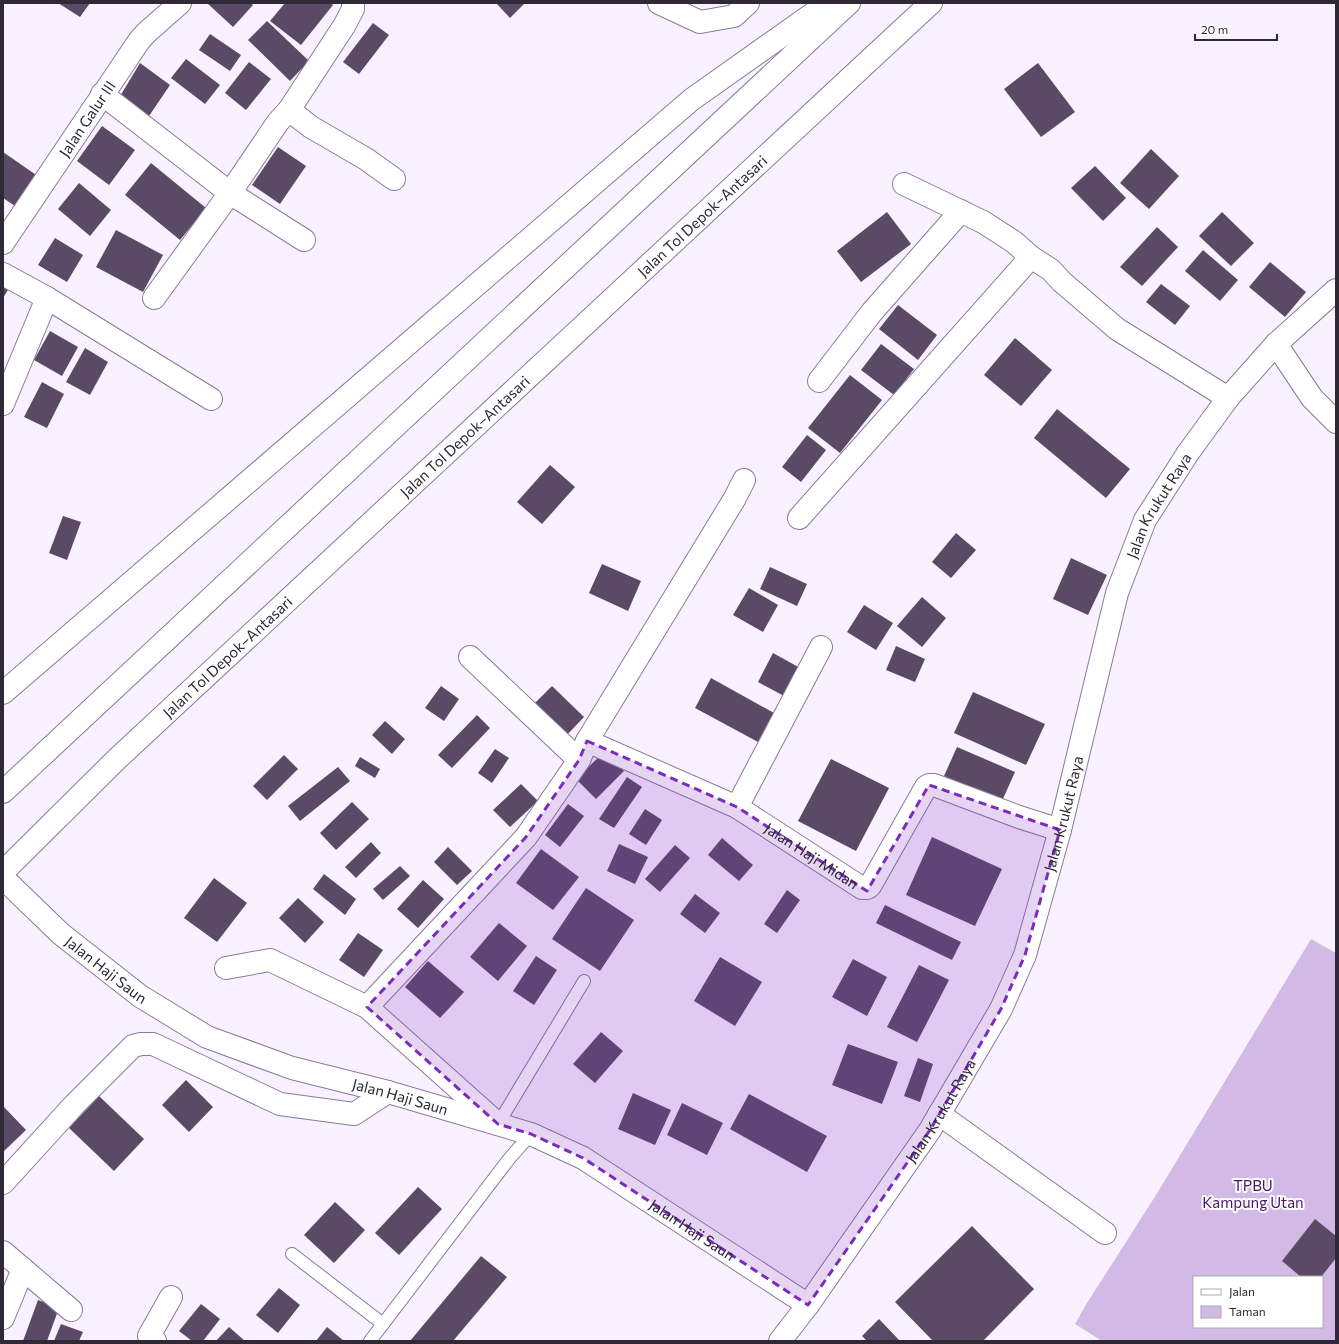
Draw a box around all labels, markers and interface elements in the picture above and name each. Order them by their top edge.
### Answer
scale bar [1195,16,1277,42]
text: 20 m [1201,22,1228,36]
street label: Jalan Galur III [55,77,119,160]
street label: Jalan Tol Depok–Antasari [634,151,771,280]
street label: Jalan Tol Depok–Antasari [396,372,533,501]
street label: Jalan Krukut Raya [1122,449,1195,561]
street label: Jalan Tol Depok–Antasari [159,592,296,721]
street label: Jalan Krukut Raya [1040,754,1087,873]
street label: Jalan Haji Midan [761,818,862,893]
street label: Jalan Haji Saun [62,932,150,1007]
street label: Jalan Krukut Raya [901,1055,979,1166]
street label: Jalan Haji Saun [351,1074,450,1118]
park label: TPBU Kampung Utan [1202,1176,1304,1211]
street label: Jalan Haji Saun [646,1195,739,1264]
legend [1193,1276,1323,1328]
text: Jalan [1229,1284,1255,1299]
text: Taman [1229,1304,1266,1318]

